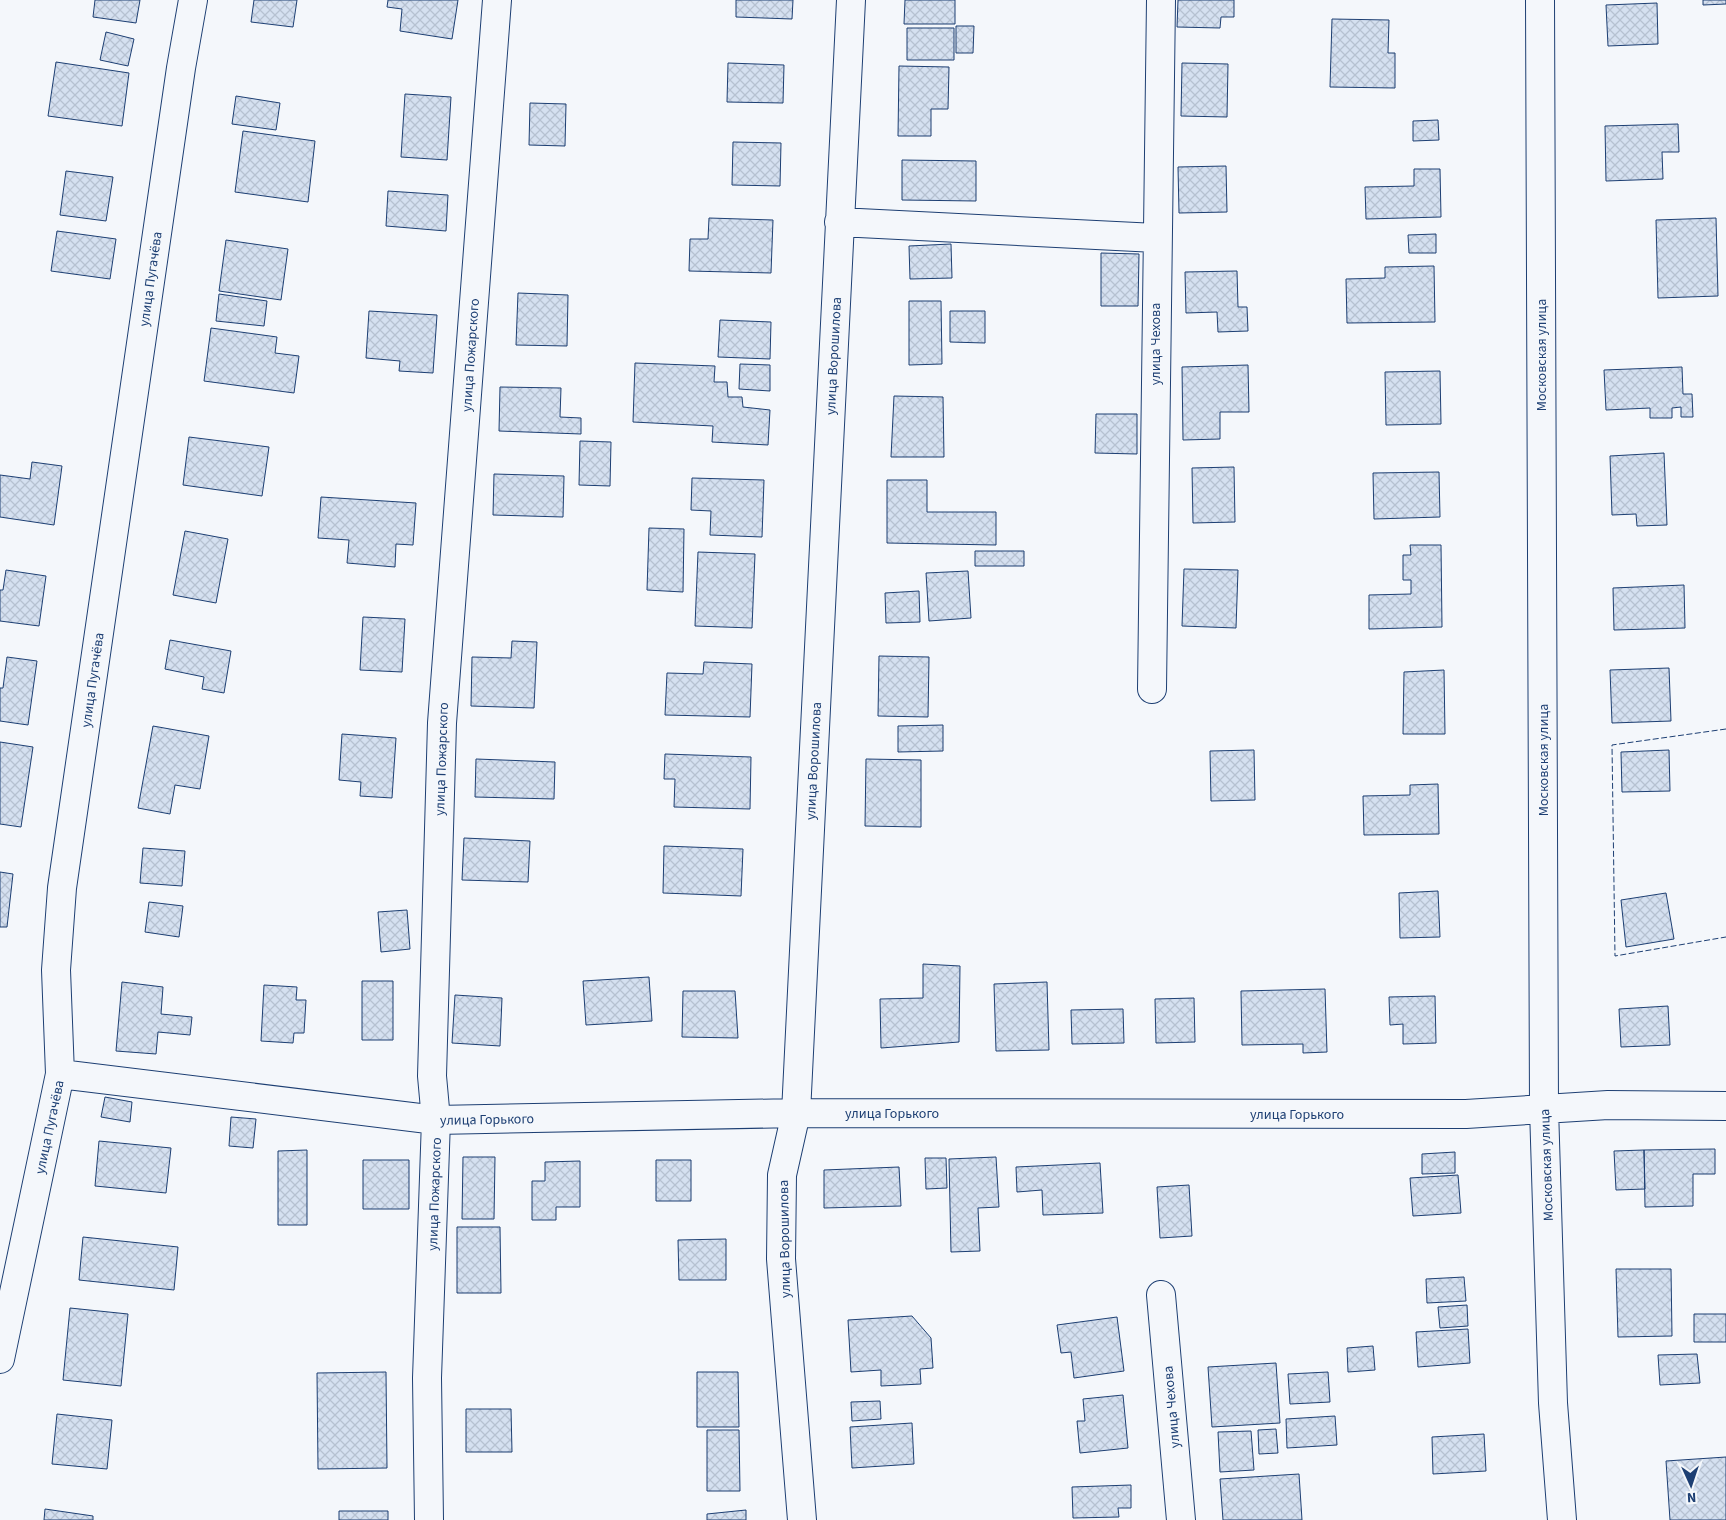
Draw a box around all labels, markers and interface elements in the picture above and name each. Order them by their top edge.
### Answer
street label: улица Пугачёва [134,230,168,328]
street label: улица Ворошилова [821,296,847,416]
street label: улица Пожарского [457,298,485,413]
street label: Московская улица [1532,299,1552,411]
street label: улица Чехова [1146,303,1166,385]
street label: улица Пугачёва [76,631,110,729]
street label: улица Ворошилова [801,701,827,821]
street label: улица Пожарского [430,702,454,816]
street label: Московская улица [1534,704,1554,816]
street label: улица Пугачёва [30,1078,70,1176]
street label: улица Горького [845,1104,939,1124]
street label: улица Горького [1250,1105,1344,1125]
street label: Московская улица [1535,1108,1559,1222]
street label: улица Горького [440,1109,534,1131]
street label: улица Пожарского [423,1137,447,1251]
street label: улица Ворошилова [774,1180,796,1298]
street label: улица Чехова [1158,1365,1186,1449]
north arrow [1666,1460,1716,1510]
text: N [1686,1487,1697,1507]

